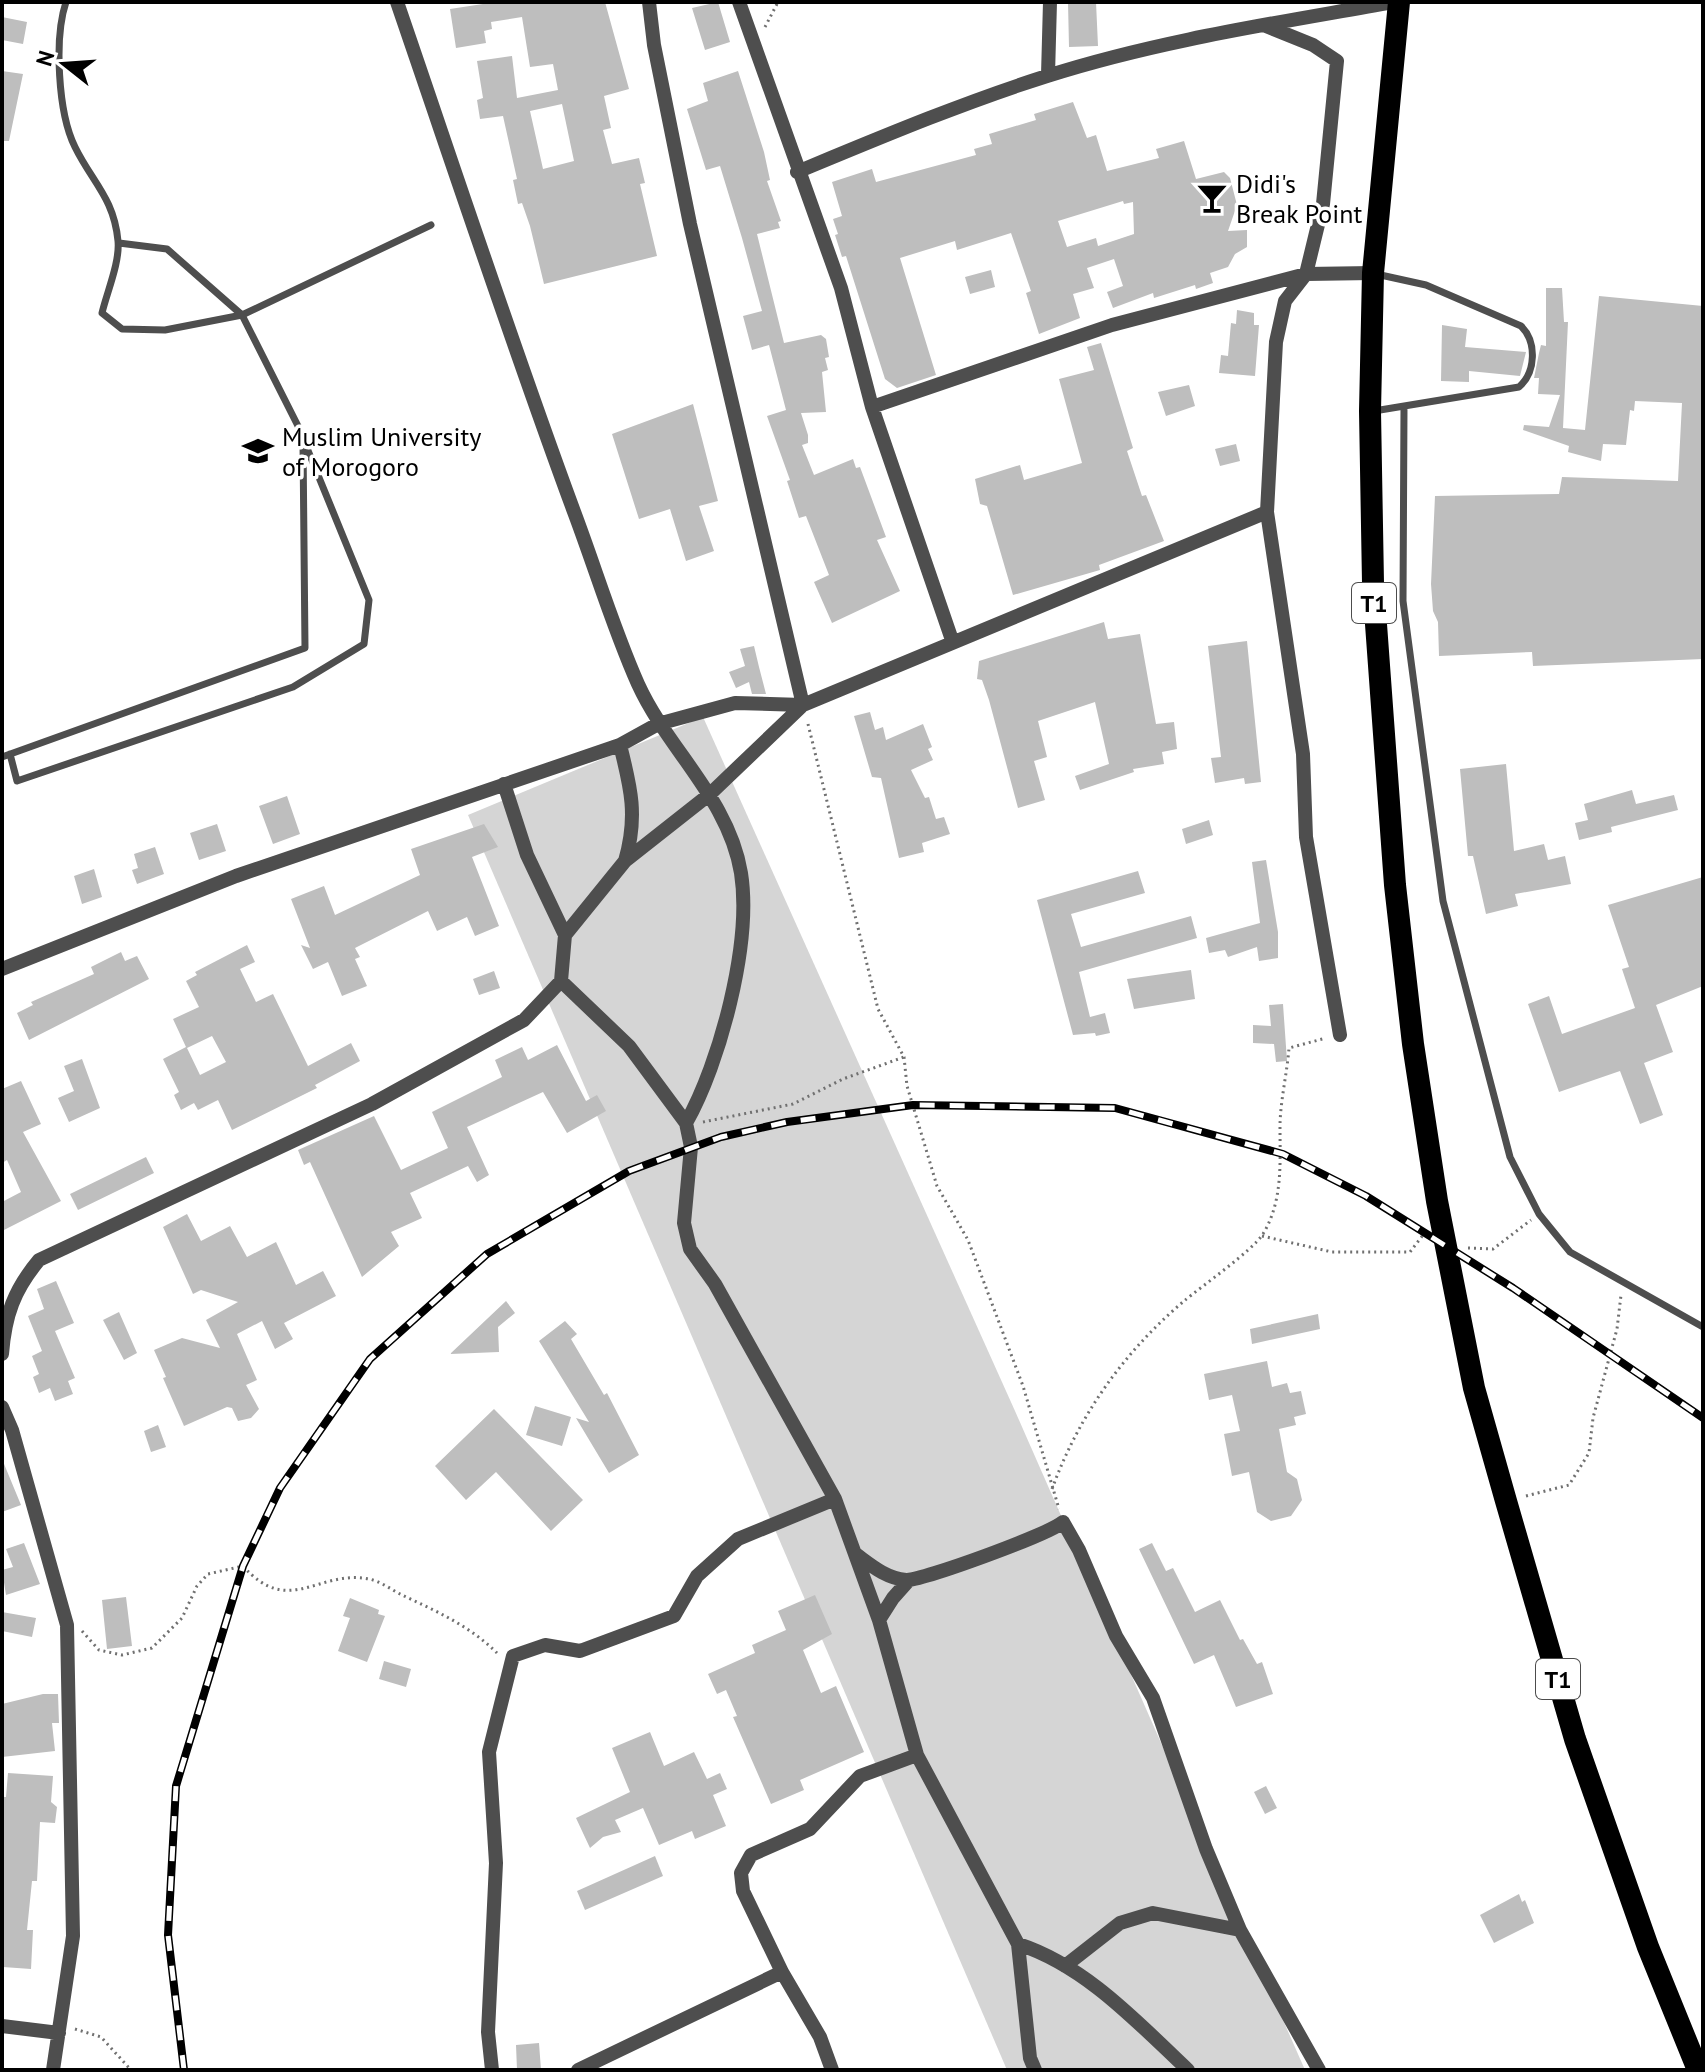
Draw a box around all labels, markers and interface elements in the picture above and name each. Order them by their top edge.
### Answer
north arrow [24,24,104,104]
text: N [29,47,60,69]
place label: Didi's Break Point [1236,167,1362,230]
bar icon: Didi's Break Point [1195,181,1229,215]
place label: Muslim University of Morogoro [282,420,481,483]
school or university icon: Muslim University of Morogoro [241,434,275,468]
road number: T1 [1352,583,1396,623]
road number: T1 [1536,1659,1580,1699]

